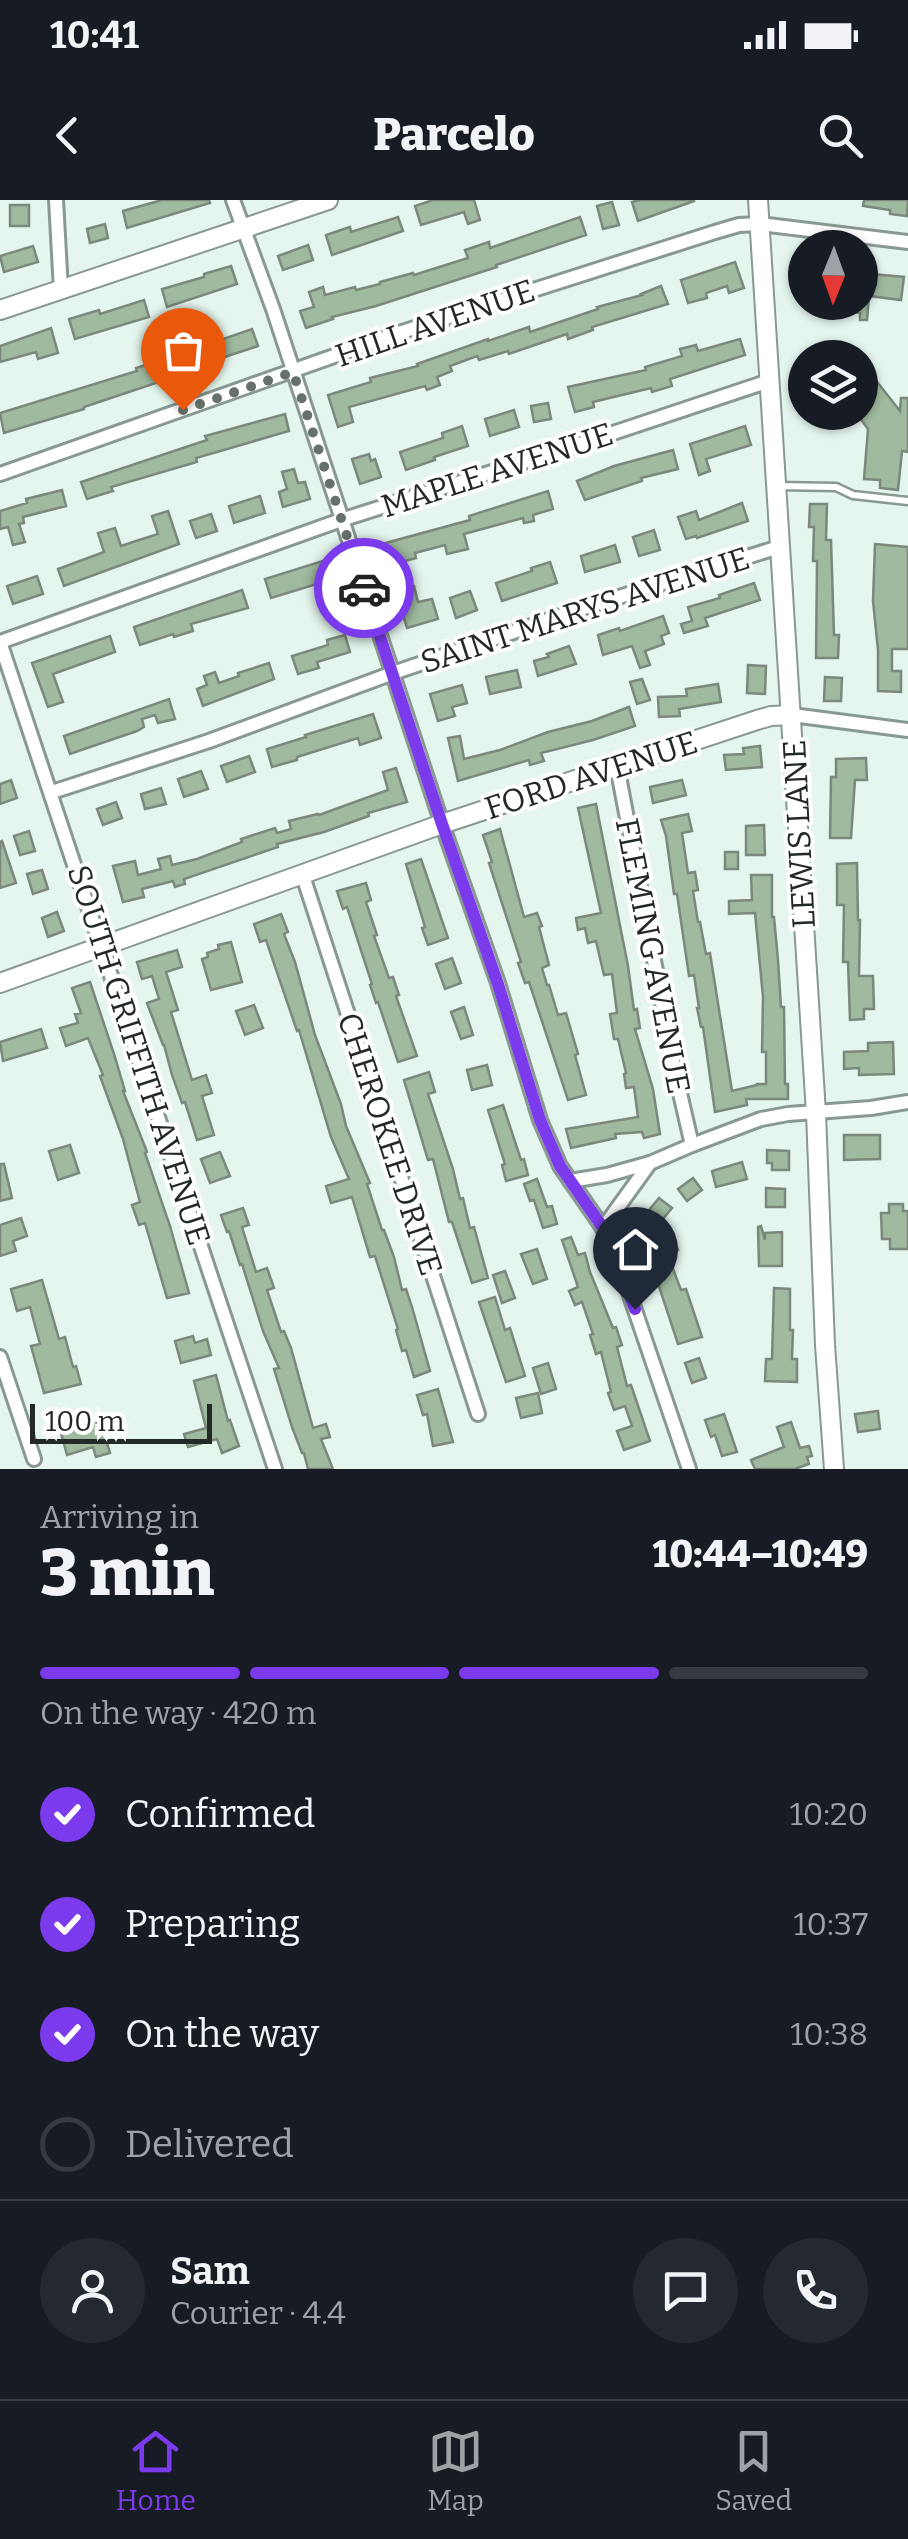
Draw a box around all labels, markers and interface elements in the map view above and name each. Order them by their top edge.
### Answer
text: 10:41 [50,12,139,58]
icon: back [40,108,95,163]
text: Parcelo [373,108,535,162]
icon: search [813,108,868,163]
north arrow [788,230,878,320]
map controls [788,230,878,430]
street label: HILL AVENUE [330,271,540,375]
pin [141,308,226,411]
icon: bag [156,323,211,378]
button: layers [788,340,878,430]
street label: MAPLE AVENUE [376,415,618,525]
courier [314,538,414,638]
street label: SAINT MARYS AVENUE [416,539,754,681]
icon: car [337,561,392,616]
street label: FORD AVENUE [480,723,702,827]
street label: LEWIS LANE [775,739,823,929]
street label: FLEMING AVENUE [608,815,698,1097]
street label: SOUTH GRIFFITH AVENUE [60,860,218,1250]
street label: CHEROKEE DRIVE [330,1008,450,1280]
pin [593,1207,678,1310]
icon: home [608,1222,663,1277]
scale bar [30,1399,212,1444]
text: 100 m [45,1405,125,1438]
text: Arriving in [40,1498,199,1536]
text: 10:44–10:49 [652,1531,868,1577]
text: 3 min [40,1534,214,1612]
text: On the way · 420 m [40,1694,317,1732]
icon: check [40,1787,95,1842]
text: Confirmed [125,1791,315,1837]
text: 10:20 [790,1795,868,1833]
icon: check [40,1897,95,1952]
text: Preparing [125,1901,300,1947]
text: 10:37 [793,1905,868,1943]
icon: check [40,2007,95,2062]
text: On the way [125,2011,319,2057]
text: 10:38 [790,2015,868,2053]
text: Delivered [125,2121,294,2167]
button: person [40,2238,145,2343]
button: chat [633,2238,738,2343]
button: phone [763,2238,868,2343]
text: Sam [170,2248,250,2294]
text: Courier · 4.4 [170,2294,346,2332]
tab: Home [116,2424,196,2517]
tab: Map [427,2424,484,2517]
tab: Saved [715,2424,792,2517]

